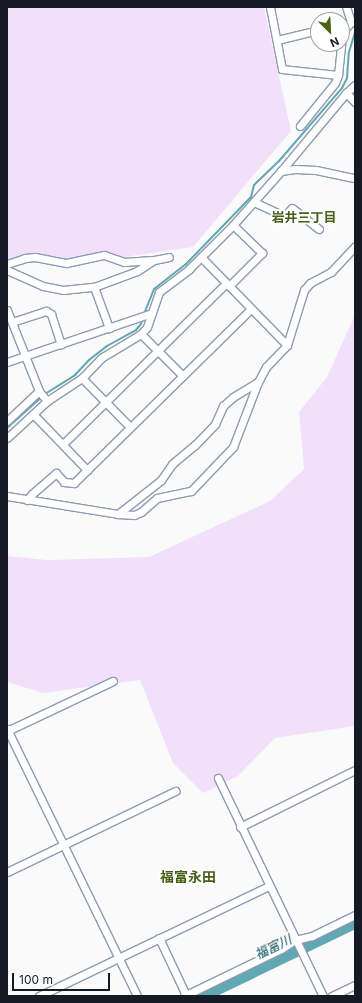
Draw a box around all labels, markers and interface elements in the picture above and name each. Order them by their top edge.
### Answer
north arrow [310,12,350,52]
text: N [328,34,341,50]
district label: 岩井三丁目 [272,209,336,225]
district label: 福富永田 [160,869,216,885]
water label: 福富川 [252,931,294,963]
scale bar [14,965,112,991]
text: 100 m [19,972,53,987]

